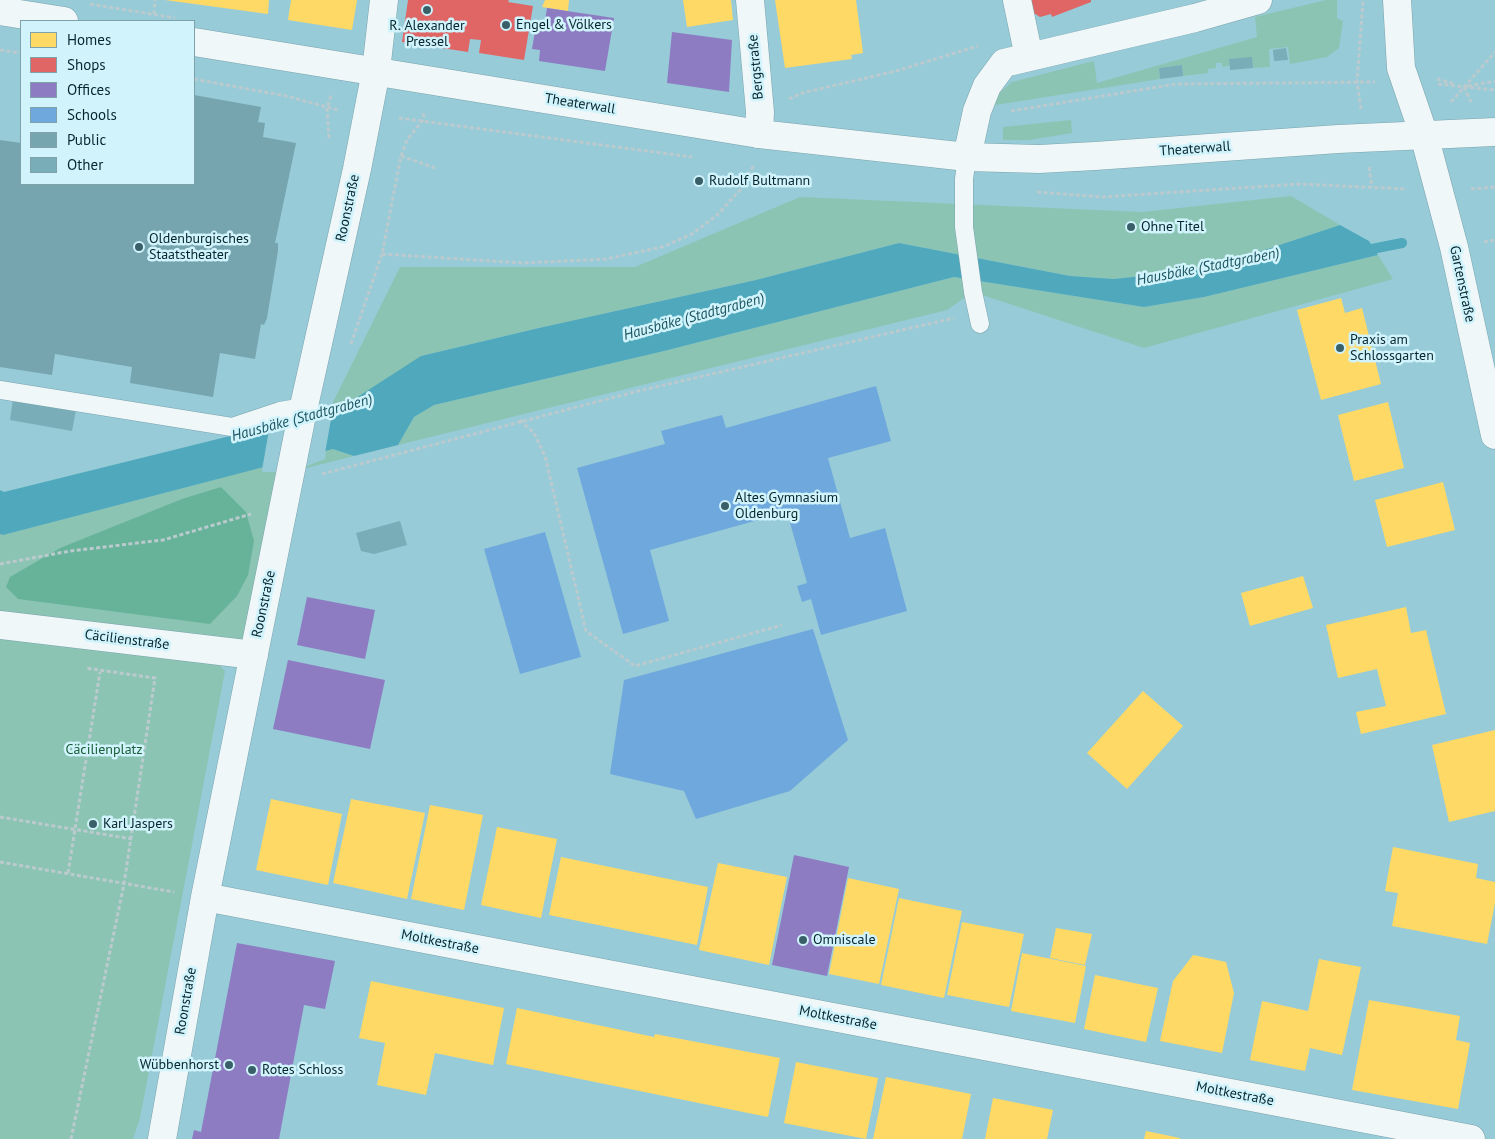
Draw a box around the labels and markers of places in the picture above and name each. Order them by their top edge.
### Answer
marker: R. Alexander Pressel [421,4,433,16]
place label: Engel & Völkers [516,17,612,33]
place label: R. Alexander Pressel [389,18,465,50]
marker: Engel & Völkers [500,19,512,31]
place label: Rudolf Bultmann [709,173,810,189]
marker: Rudolf Bultmann [693,175,705,187]
place label: Ohne Titel [1141,219,1204,235]
marker: Ohne Titel [1125,221,1137,233]
place label: Oldenburgisches Staatstheater [149,231,249,264]
marker: Oldenburgisches Staatstheater [133,241,145,253]
place label: Praxis am Schlossgarten [1350,332,1434,364]
marker: Praxis am Schlossgarten [1334,342,1346,354]
place label: Altes Gymnasium Oldenburg [735,490,838,522]
marker: Altes Gymnasium Oldenburg [719,500,731,512]
place label: Karl Jaspers [103,816,173,832]
marker: Karl Jaspers [87,818,99,830]
place label: Omniscale [813,932,876,948]
marker: Omniscale [797,934,809,946]
place label: Wübbenhorst [140,1057,219,1073]
marker: Wübbenhorst [223,1059,235,1071]
place label: Rotes Schloss [262,1062,343,1078]
marker: Rotes Schloss [246,1064,258,1076]

